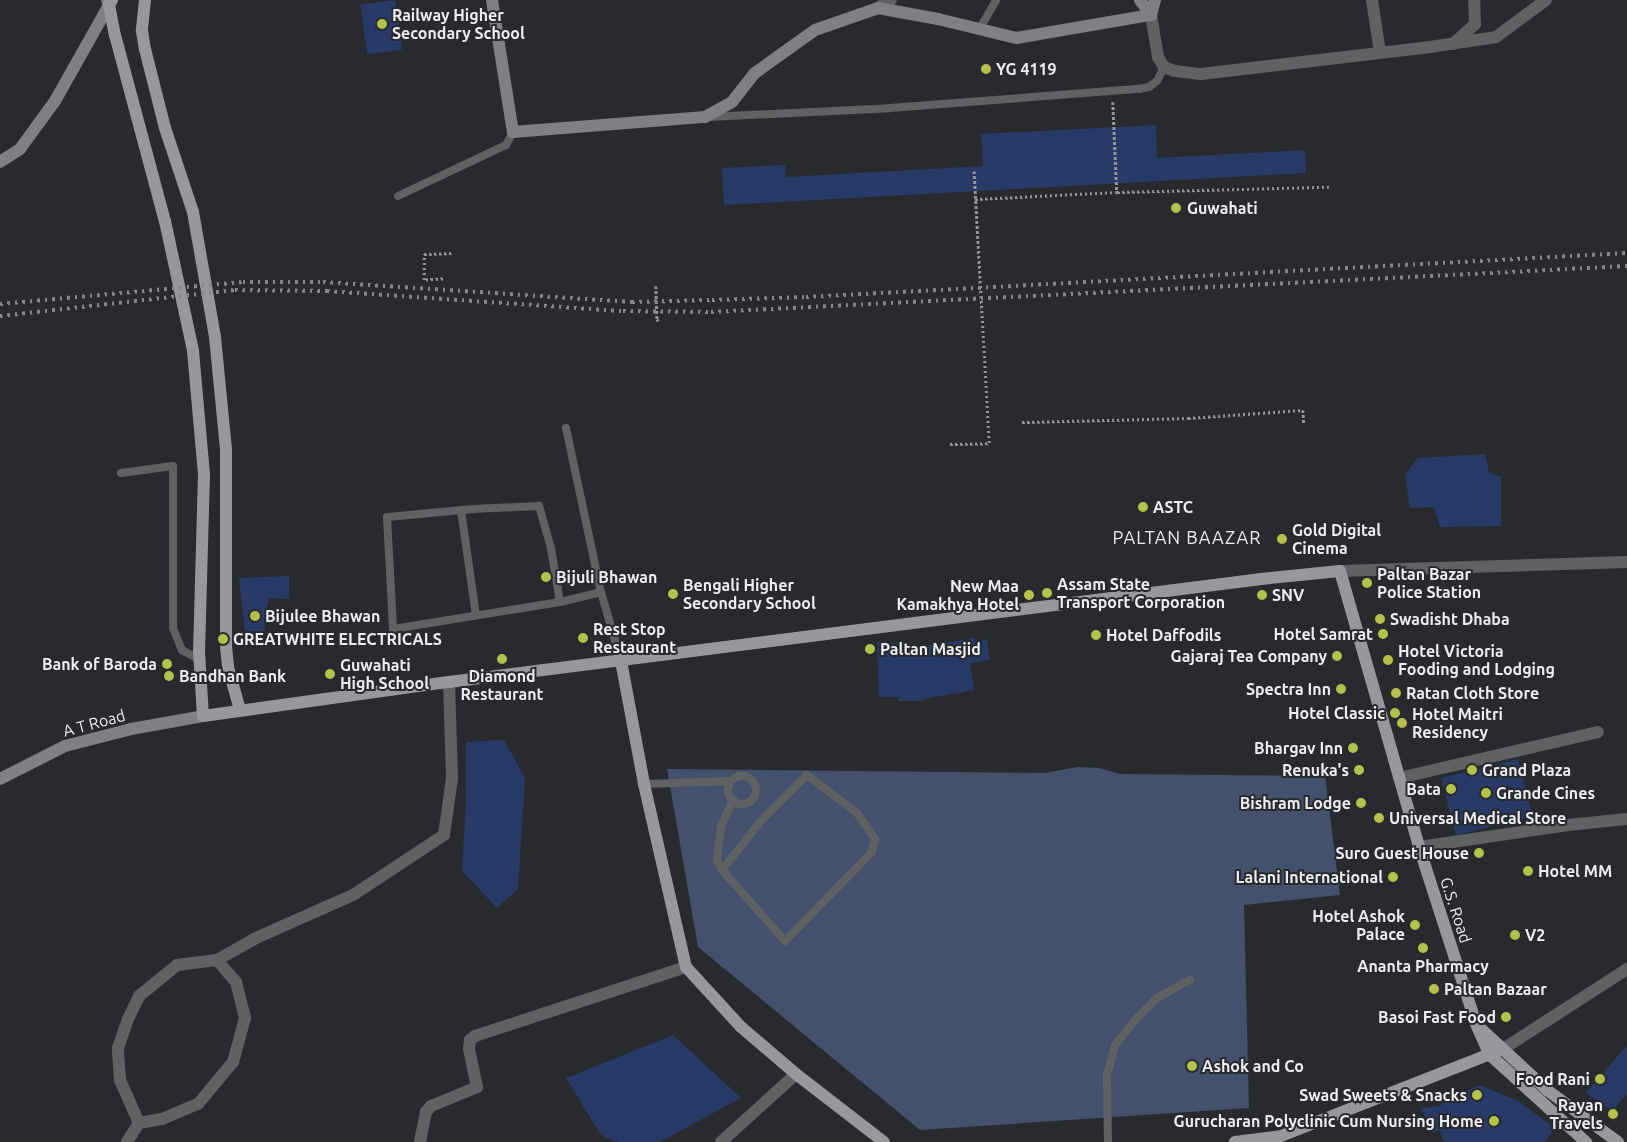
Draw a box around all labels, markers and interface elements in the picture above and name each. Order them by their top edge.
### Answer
place label: Railway Higher Secondary School [392,5,525,43]
marker: Railway Higher Secondary School [376,18,388,30]
place label: YG 4119 [996,59,1057,79]
marker: YG 4119 [980,63,992,75]
place label: Guwahati [1187,198,1258,218]
marker: Guwahati [1169,201,1183,215]
place label: ASTC [1153,497,1193,517]
marker: ASTC [1137,501,1149,513]
place label: Gold Digital Cinema [1292,520,1381,558]
district label: PALTAN BAAZAR [1111,526,1263,548]
marker: Gold Digital Cinema [1276,533,1288,545]
place label: Paltan Bazar Police Station [1377,564,1481,602]
place label: Bijuli Bhawan [556,567,657,587]
marker: Bijuli Bhawan [540,571,552,583]
place label: Assam State Transport Corporation [1057,574,1225,612]
place label: Bengali Higher Secondary School [683,575,816,613]
place label: New Maa Kamakhya Hotel [896,576,1019,614]
marker: Paltan Bazar Police Station [1361,577,1373,589]
place label: SNV [1272,585,1304,605]
marker: Assam State Transport Corporation [1041,587,1053,599]
marker: Bengali Higher Secondary School [667,588,679,600]
marker: New Maa Kamakhya Hotel [1023,589,1035,601]
marker: SNV [1256,589,1268,601]
place label: Bijulee Bhawan [265,606,380,626]
place label: Swadisht Dhaba [1390,609,1510,629]
marker: Bijulee Bhawan [249,610,261,622]
marker: Swadisht Dhaba [1374,613,1386,625]
place label: Rest Stop Restaurant [593,619,676,657]
place label: Hotel Samrat [1274,624,1373,644]
place label: Hotel Daffodils [1106,625,1221,645]
marker: Hotel Samrat [1377,628,1389,640]
place label: GREATWHITE ELECTRICALS [233,629,442,649]
marker: Hotel Daffodils [1090,629,1102,641]
marker: Rest Stop Restaurant [577,632,589,644]
marker: GREATWHITE ELECTRICALS [217,633,229,645]
place label: Paltan Masjid [880,639,981,659]
place label: Hotel Victoria Fooding and Lodging [1398,641,1555,679]
marker: Paltan Masjid [864,643,876,655]
place label: Gajaraj Tea Company [1171,646,1327,666]
marker: Gajaraj Tea Company [1331,650,1343,662]
marker: Diamond Restaurant [496,653,508,665]
place label: Bank of Baroda [42,654,157,674]
marker: Hotel Victoria Fooding and Lodging [1382,654,1394,666]
place label: Guwahati High School [340,655,429,693]
marker: Bank of Baroda [161,658,173,670]
place label: Bandhan Bank [179,666,286,686]
place label: Diamond Restaurant [460,666,544,704]
marker: Guwahati High School [324,668,336,680]
marker: Bandhan Bank [163,670,175,682]
place label: Spectra Inn [1246,679,1331,699]
marker: Spectra Inn [1335,683,1347,695]
place label: Ratan Cloth Store [1406,683,1539,703]
marker: Ratan Cloth Store [1390,687,1402,699]
place label: Hotel Classic [1288,703,1385,723]
place label: Hotel Maitri Residency [1412,704,1503,742]
street label: A T Road [61,706,127,740]
marker: Hotel Classic [1389,707,1401,719]
marker: Hotel Maitri Residency [1396,717,1408,729]
place label: Bhargav Inn [1254,738,1343,758]
marker: Bhargav Inn [1347,742,1359,754]
place label: Renuka's [1282,760,1349,780]
place label: Grand Plaza [1482,760,1571,780]
marker: Renuka's [1353,764,1365,776]
marker: Grand Plaza [1466,764,1478,776]
place label: Bata [1406,779,1441,799]
marker: Bata [1445,783,1457,795]
place label: Grande Cines [1496,783,1595,803]
marker: Grande Cines [1480,787,1492,799]
place label: Bishram Lodge [1240,793,1351,813]
marker: Bishram Lodge [1355,797,1367,809]
place label: Universal Medical Store [1389,808,1566,828]
marker: Universal Medical Store [1373,812,1385,824]
place label: Suro Guest House [1335,843,1469,863]
marker: Suro Guest House [1473,847,1485,859]
place label: Hotel MM [1538,861,1612,881]
marker: Hotel MM [1522,865,1534,877]
place label: Lalani International [1236,867,1383,887]
marker: Lalani International [1387,871,1399,883]
street label: G.S. Road [1436,875,1476,945]
place label: Hotel Ashok Palace [1312,906,1405,944]
marker: Hotel Ashok Palace [1409,919,1421,931]
place label: V2 [1525,925,1545,945]
marker: V2 [1509,929,1521,941]
marker: Ananta Pharmacy [1417,942,1429,954]
place label: Ananta Pharmacy [1357,956,1489,976]
place label: Paltan Bazaar [1444,979,1547,999]
marker: Paltan Bazaar [1428,983,1440,995]
place label: Basoi Fast Food [1378,1007,1496,1027]
marker: Basoi Fast Food [1500,1011,1512,1023]
place label: Ashok and Co [1202,1056,1304,1076]
marker: Ashok and Co [1186,1060,1198,1072]
place label: Food Rani [1516,1069,1590,1089]
marker: Food Rani [1594,1073,1606,1085]
place label: Swad Sweets & Snacks [1299,1085,1467,1105]
marker: Swad Sweets & Snacks [1471,1089,1483,1101]
place label: Rayan Travels [1549,1095,1603,1133]
marker: Rayan Travels [1607,1108,1619,1120]
place label: Gurucharan Polyclinic Cum Nursing Home [1174,1111,1483,1131]
marker: Gurucharan Polyclinic Cum Nursing Home [1487,1114,1501,1128]

